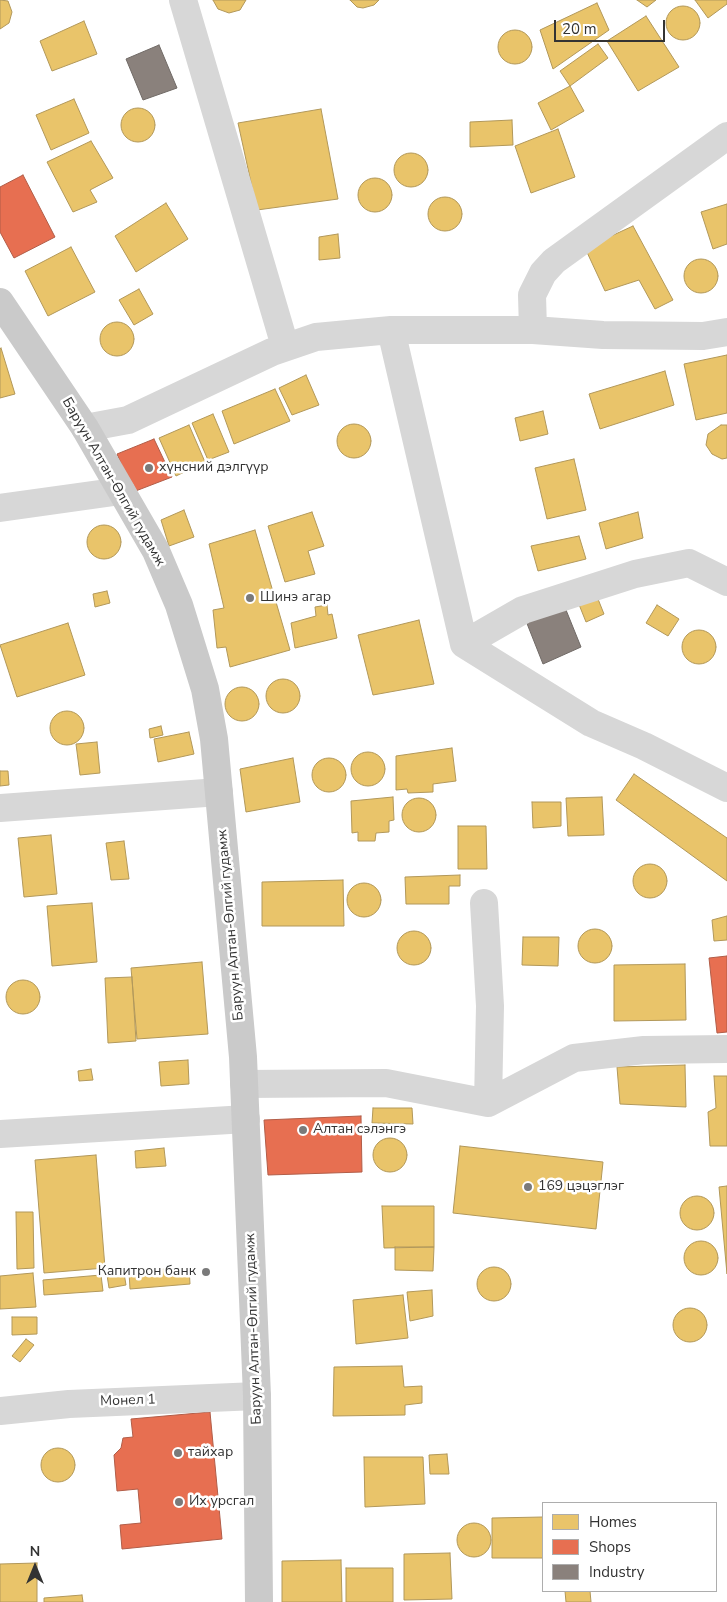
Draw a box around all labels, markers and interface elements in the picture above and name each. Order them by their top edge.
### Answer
scale bar [557,10,668,42]
text: 20 m [562,19,597,39]
street label: Баруун Алтан-Өлгий гудамж [58,395,168,569]
place label: хүнсний дэлгүүр [159,460,269,476]
marker: хүнсний дэлгүүр [143,462,155,474]
place label: Шинэ агар [260,590,331,606]
marker: Шинэ агар [244,592,256,604]
street label: Баруун Алтан-Өлгий гудамж [214,829,248,1021]
place label: Алтан сэлэнгэ [313,1122,406,1138]
marker: Алтан сэлэнгэ [297,1124,309,1136]
place label: 169 цэцэглэг [538,1179,624,1195]
marker: 169 цэцэглэг [522,1181,534,1193]
street label: Баруун Алтан-Өлгий гудамж [242,1233,266,1425]
place label: Капитрон банк [98,1264,196,1280]
marker: Капитрон банк [200,1266,212,1278]
street label: Монел 1 [100,1392,156,1410]
place label: тайхар [188,1445,233,1461]
marker: тайхар [172,1447,184,1459]
place label: Их урсгал [189,1494,254,1510]
marker: Их урсгал [173,1496,185,1508]
legend [542,1502,717,1592]
text: Homes [589,1512,637,1532]
text: Shops [589,1537,631,1557]
north arrow [10,1542,60,1592]
text: N [30,1542,40,1561]
text: Industry [589,1562,644,1582]

